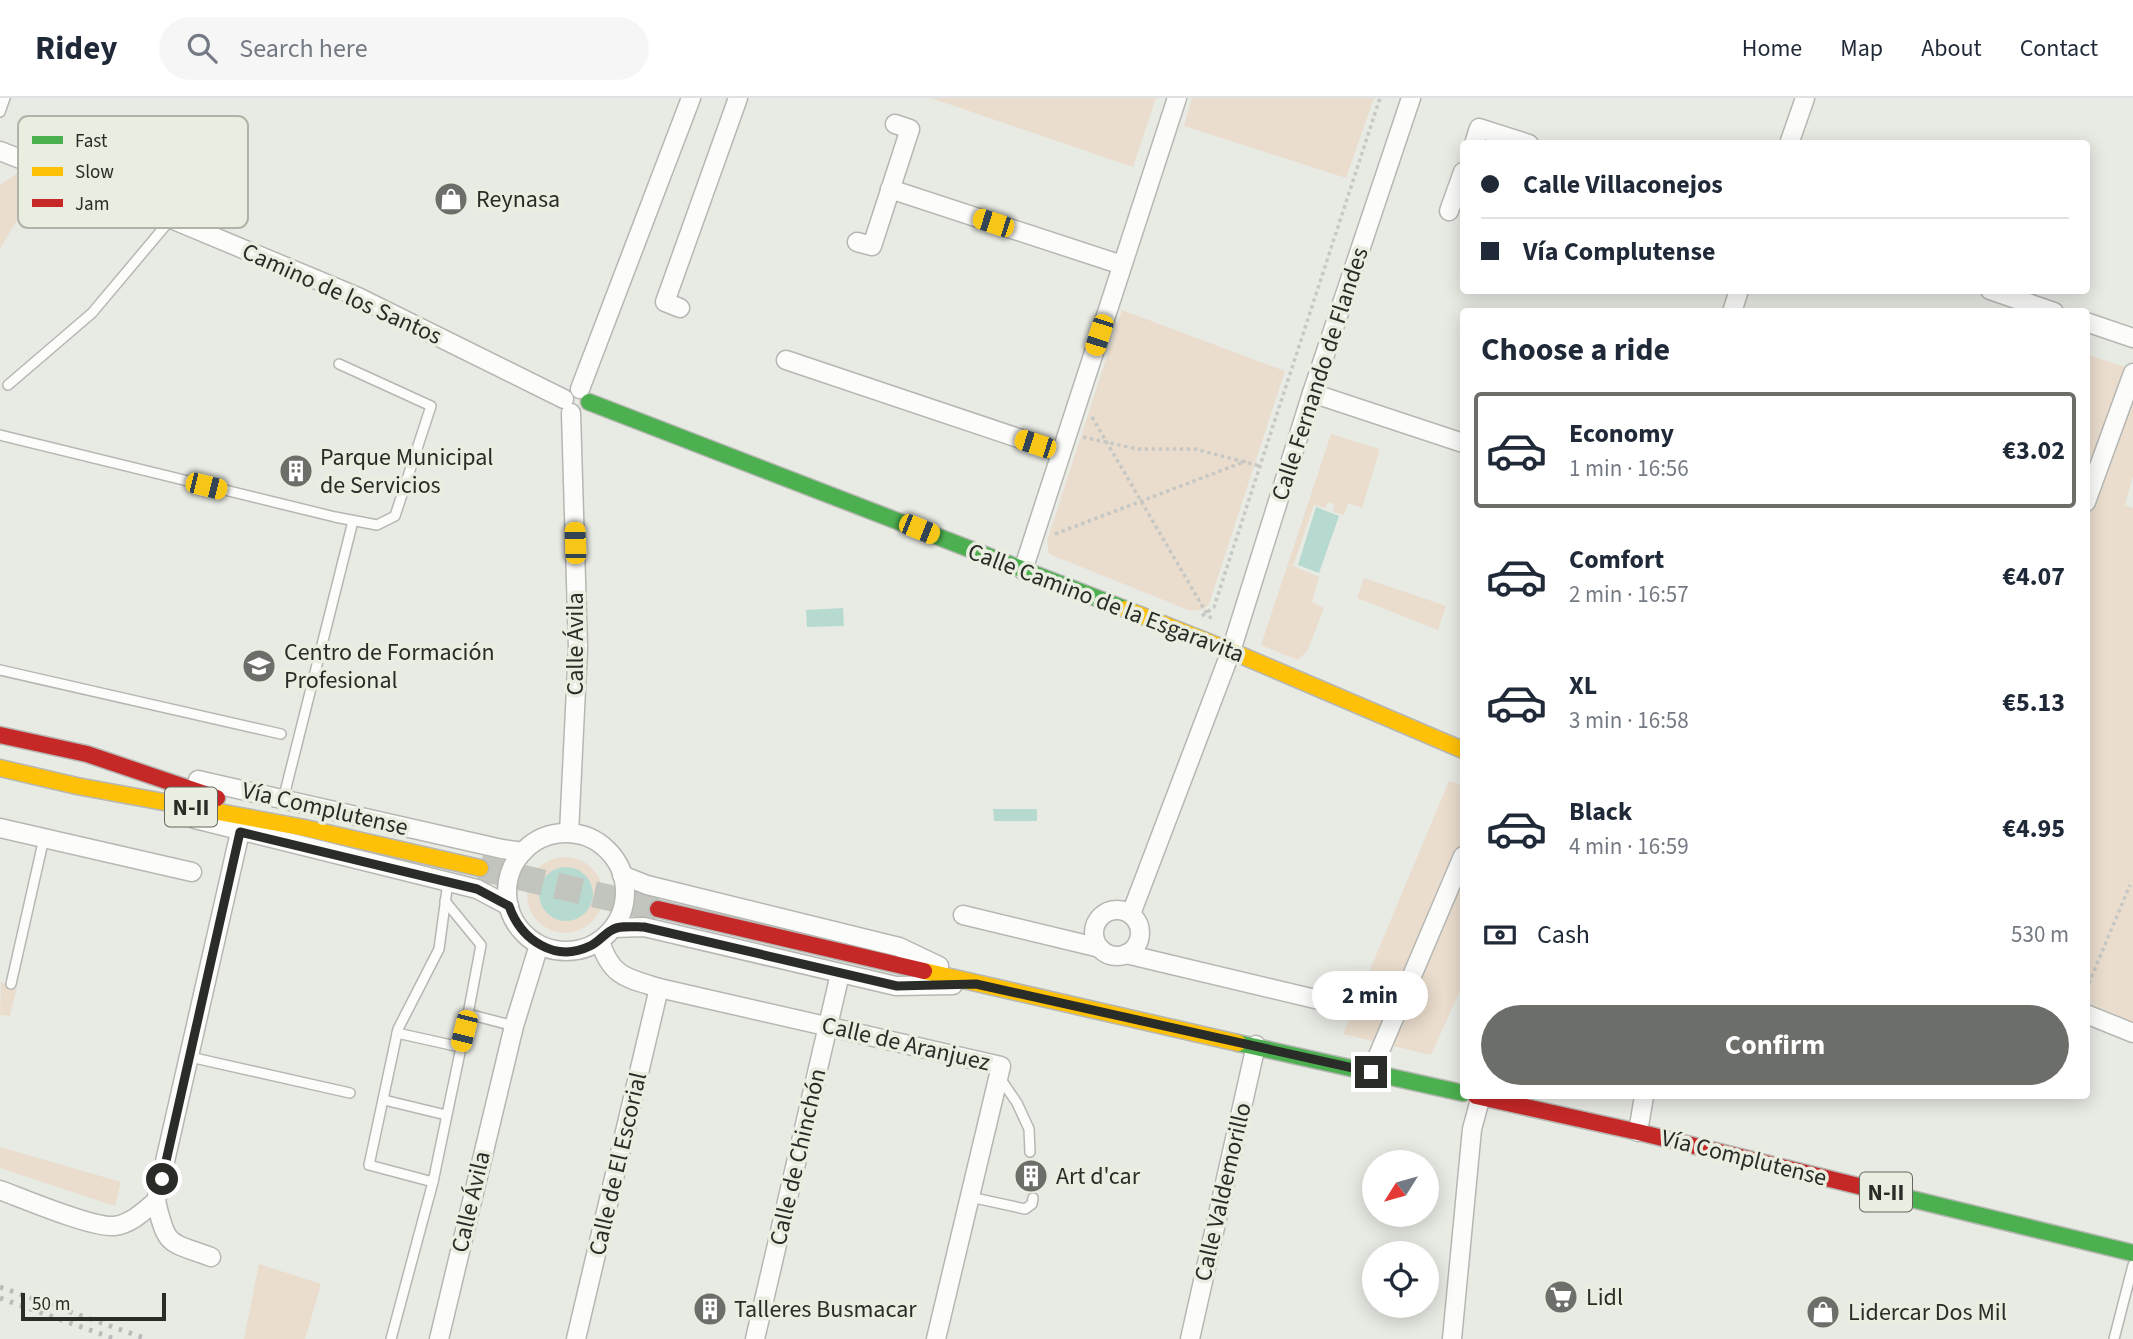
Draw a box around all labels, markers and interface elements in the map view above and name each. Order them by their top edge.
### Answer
search box [159,17,649,80]
text: Ridey [35,25,117,72]
icon: search [183,29,221,67]
text: Search here [239,30,368,67]
text: Home [1742,31,1802,66]
text: Map [1840,31,1883,66]
text: About [1921,31,1982,66]
text: Contact [2020,31,2098,66]
legend [18,116,248,228]
text: Fast [75,128,108,155]
text: Slow [75,159,114,186]
text: Calle Villaconejos [1523,166,1723,203]
shop icon: Reynasa [432,180,470,218]
place label: Reynasa [476,182,560,217]
text: Jam [75,191,109,218]
car [970,207,1017,239]
text: Vía Complutense [1523,233,1715,270]
street label: Camino de los Santos [237,234,447,354]
street label: Calle Fernando de Flandes [1262,243,1378,505]
car [1083,312,1116,358]
text: Choose a ride [1481,327,1670,373]
text: Economy [1569,415,1674,452]
icon: car [1485,419,1548,482]
car [1012,428,1059,460]
text: €3.02 [2002,432,2065,469]
place label: Parque Municipal de Servicios [320,440,493,503]
building icon: Parque Municipal de Servicios [277,452,315,490]
text: 1 min · 16:56 [1569,452,1689,485]
car [184,471,229,501]
car [896,511,943,547]
car [564,522,587,564]
street label: Calle Camino de la Esgaravita [963,534,1249,672]
text: Comfort [1569,541,1664,578]
icon: car [1485,545,1548,608]
text: €4.07 [2002,558,2065,595]
text: 2 min · 16:57 [1569,578,1689,611]
street label: Calle Ávila [558,593,593,695]
place label: Centro de Formación Profesional [284,635,495,698]
school or university icon: Centro de Formación Profesional [240,647,278,685]
text: XL [1569,667,1597,704]
icon: car [1485,671,1548,734]
text: €5.13 [2002,684,2065,721]
text: 3 min · 16:58 [1569,704,1689,737]
street label: Vía Complutense [239,773,411,845]
road number: N-II [165,788,217,827]
text: Black [1569,793,1632,830]
icon: car [1485,797,1548,860]
text: €4.95 [2002,810,2065,847]
text: 4 min · 16:59 [1569,830,1689,863]
icon: cash [1481,916,1519,954]
text: Cash [1537,916,1590,953]
text: 530 m [2011,918,2069,951]
callout: 2 min [1313,970,1429,1020]
text: 2 min [1342,979,1398,1012]
button: Confirm [1481,1005,2069,1085]
car [449,1008,480,1054]
street label: Calle de Aranjuez [818,1008,994,1080]
route end [1355,1056,1387,1088]
street label: Calle de Chinchón [761,1065,835,1249]
street label: Calle de El Escorial [580,1069,656,1259]
street label: Calle Valdemorillo [1185,1099,1261,1285]
street label: Vía Complutense [1658,1121,1830,1195]
street label: Calle Ávila [442,1148,500,1256]
north arrow [1362,1150,1438,1227]
map controls [1362,1150,1439,1318]
building icon: Art d'car [1012,1157,1050,1195]
place label: Art d'car [1056,1159,1141,1194]
route start [146,1163,178,1195]
road number: N-II [1860,1172,1912,1212]
button: locate [1362,1241,1439,1318]
supermarket icon: Lidl [1542,1278,1580,1316]
place label: Lidl [1586,1280,1623,1315]
scale bar [21,1290,166,1322]
building icon: Talleres Busmacar [691,1290,729,1328]
text: 50 m [32,1291,70,1318]
place label: Talleres Busmacar [734,1292,917,1327]
shop icon: Lidercar Dos Mil [1804,1293,1842,1331]
place label: Lidercar Dos Mil [1848,1295,2007,1330]

